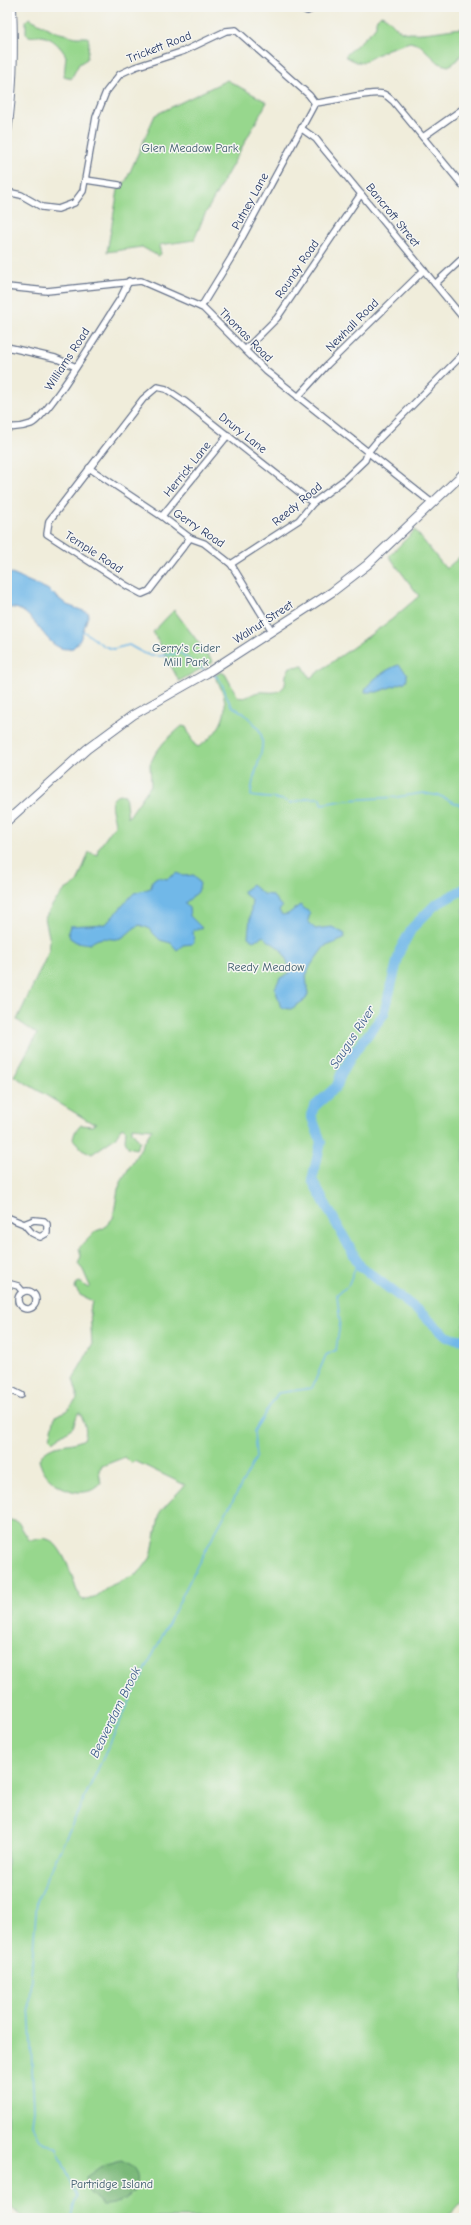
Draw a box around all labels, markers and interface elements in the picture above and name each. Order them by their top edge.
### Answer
street label: Trickett Road [125,28,193,66]
park label: Glen Meadow Park [142,141,239,155]
street label: Putney Lane [229,170,271,232]
street label: Bancroft Street [363,180,423,250]
street label: Roundy Road [272,237,322,301]
street label: Newhall Road [323,296,381,354]
street label: Thomas Road [216,305,276,365]
street label: Williams Road [41,325,93,393]
street label: Drury Lane [216,410,270,456]
street label: Herrick Lane [160,438,214,500]
street label: Reedy Road [269,479,325,529]
street label: Gerry Road [170,506,228,550]
street label: Temple Road [62,528,126,576]
street label: Walnut Street [230,597,296,647]
park label: Gerry's Cider Mill Park [152,641,220,669]
park label: Reedy Meadow [228,960,305,974]
water label: Saugus River [326,1002,378,1071]
water label: Beaverdam Brook [86,1663,144,1760]
park label: Partridge Island [71,2177,153,2191]

